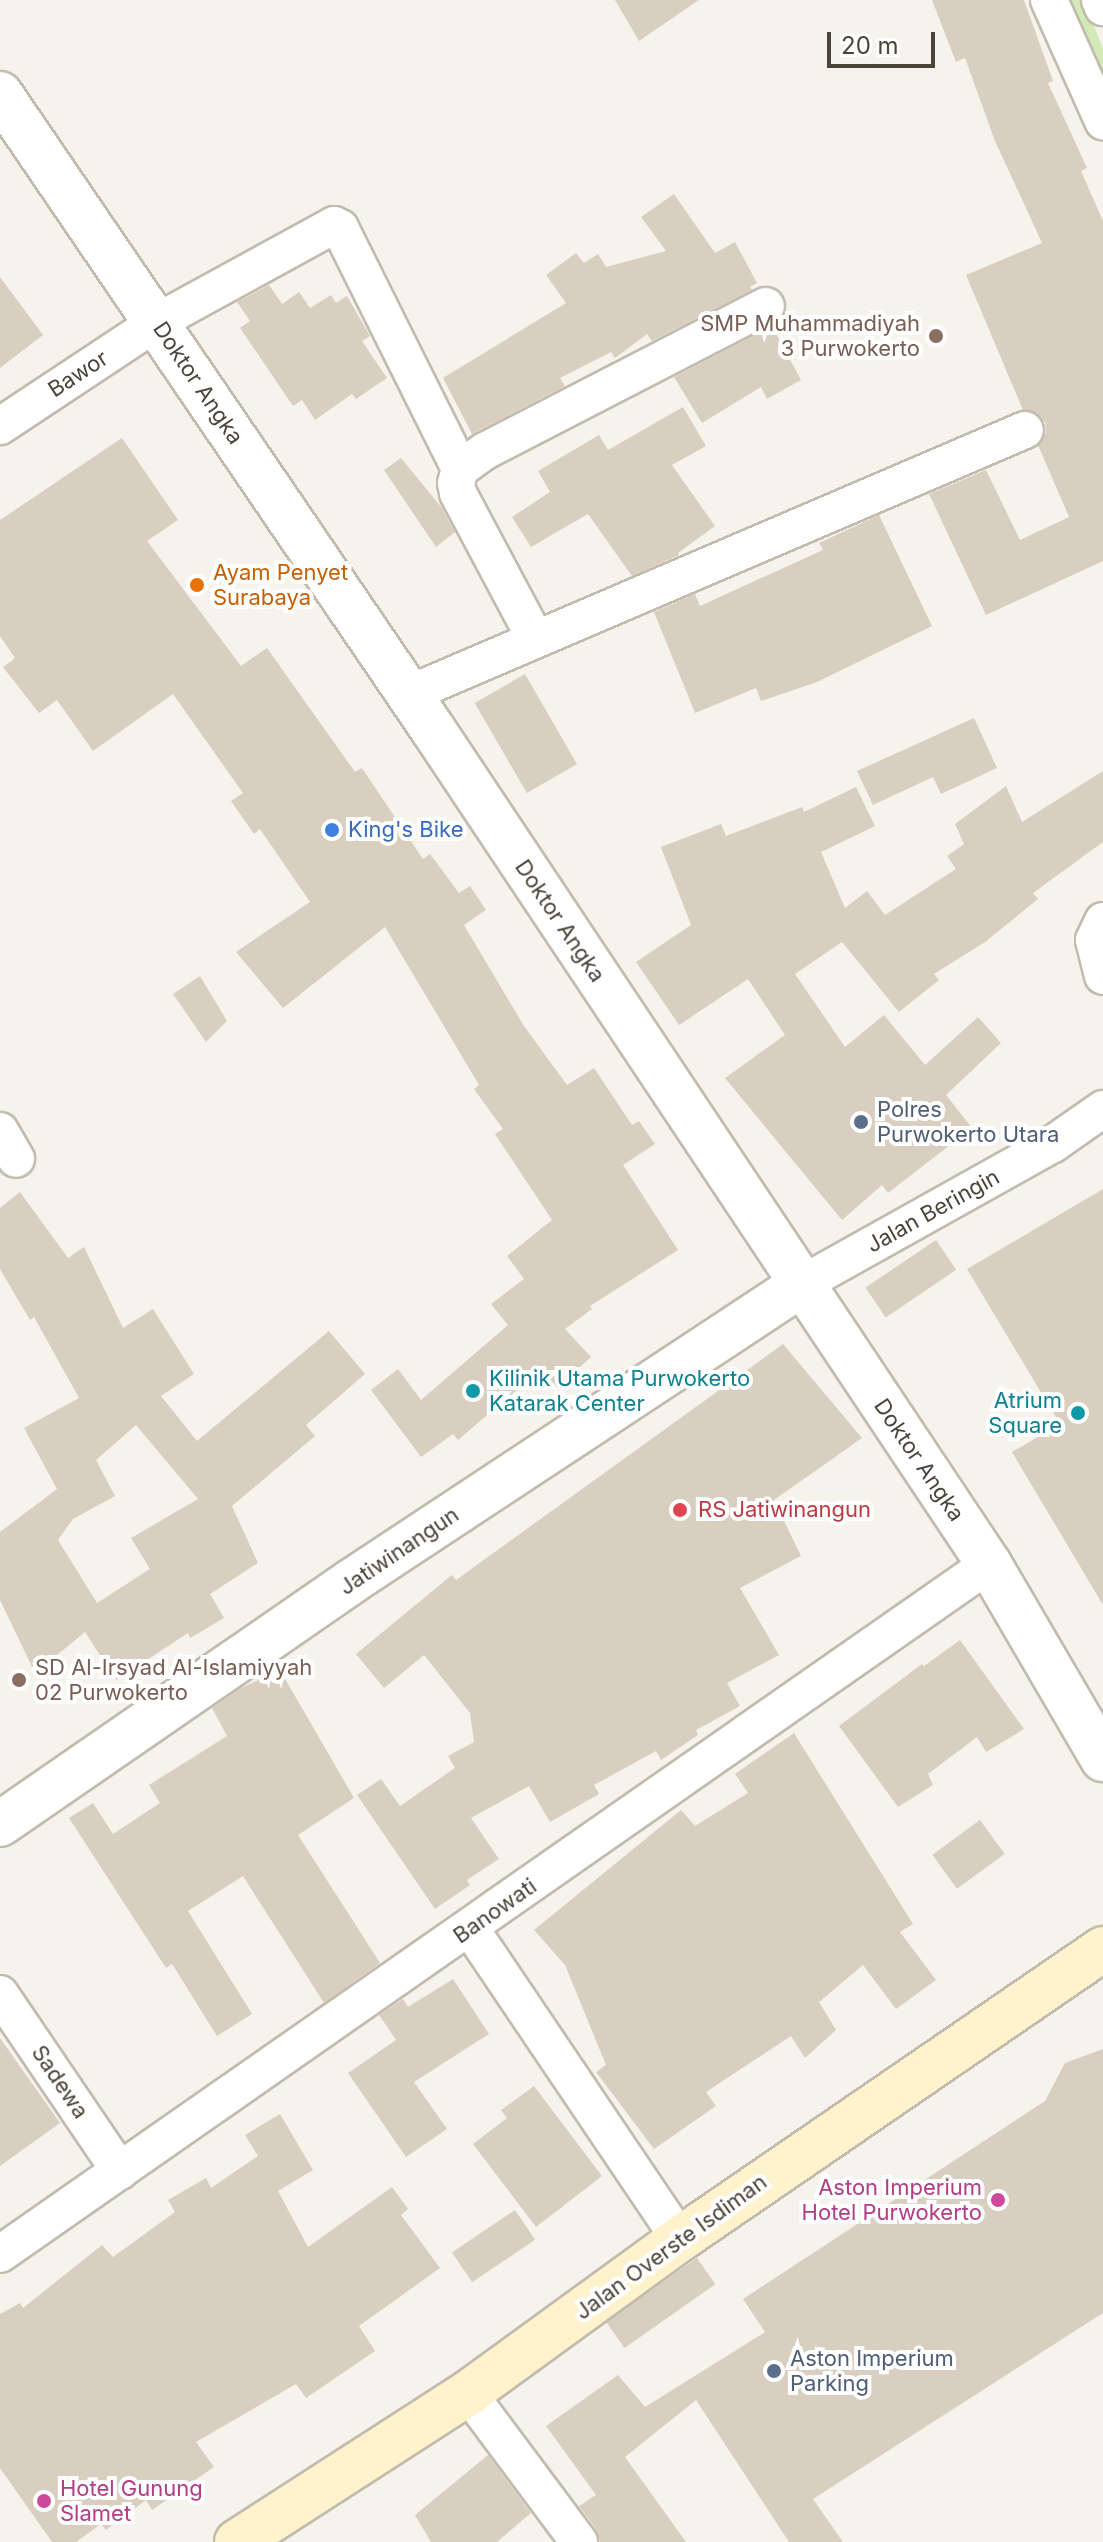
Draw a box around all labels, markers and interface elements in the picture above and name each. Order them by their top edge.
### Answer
scale bar [831,16,939,66]
text: 20 m [841,31,899,60]
place label: SMP Muhammadiyah 3 Purwokerto [700,310,920,362]
street label: Doktor Angka [147,317,249,449]
marker: SMP Muhammadiyah 3 Purwokerto [927,327,945,345]
street label: Bawor [43,345,113,403]
place label: Ayam Penyet Surabaya [213,559,348,610]
marker: Ayam Penyet Surabaya [188,576,206,594]
place label: King's Bike [348,817,463,843]
marker: King's Bike [323,821,341,839]
street label: Doktor Angka [509,855,611,987]
place label: Polres Purwokerto Utara [877,1096,1059,1148]
marker: Polres Purwokerto Utara [852,1113,870,1131]
street label: Jalan Beringin [862,1164,1004,1258]
place label: Kilinik Utama Purwokerto Katarak Center [489,1365,750,1416]
marker: Kilinik Utama Purwokerto Katarak Center [464,1382,482,1400]
place label: Atrium Square [988,1387,1062,1438]
street label: Doktor Angka [868,1394,970,1526]
marker: Atrium Square [1069,1404,1087,1422]
place label: RS Jatiwinangun [698,1497,871,1523]
marker: RS Jatiwinangun [669,1499,691,1521]
street label: Jatiwinangun [334,1501,464,1601]
place label: SD Al-Irsyad Al-Islamiyyah 02 Purwokerto [35,1654,312,1706]
marker: SD Al-Irsyad Al-Islamiyyah 02 Purwokerto [10,1671,28,1689]
street label: Banowati [448,1873,542,1949]
street label: Sadewa [26,2040,94,2124]
street label: Jalan Overste Isdiman [570,2169,772,2325]
place label: Aston Imperium Hotel Purwokerto [802,2174,982,2226]
marker: Aston Imperium Hotel Purwokerto [989,2191,1007,2209]
place label: Aston Imperium Parking [790,2345,954,2396]
marker: Aston Imperium Parking [765,2362,783,2380]
place label: Hotel Gunung Slamet [60,2475,203,2526]
marker: Hotel Gunung Slamet [35,2492,53,2510]

